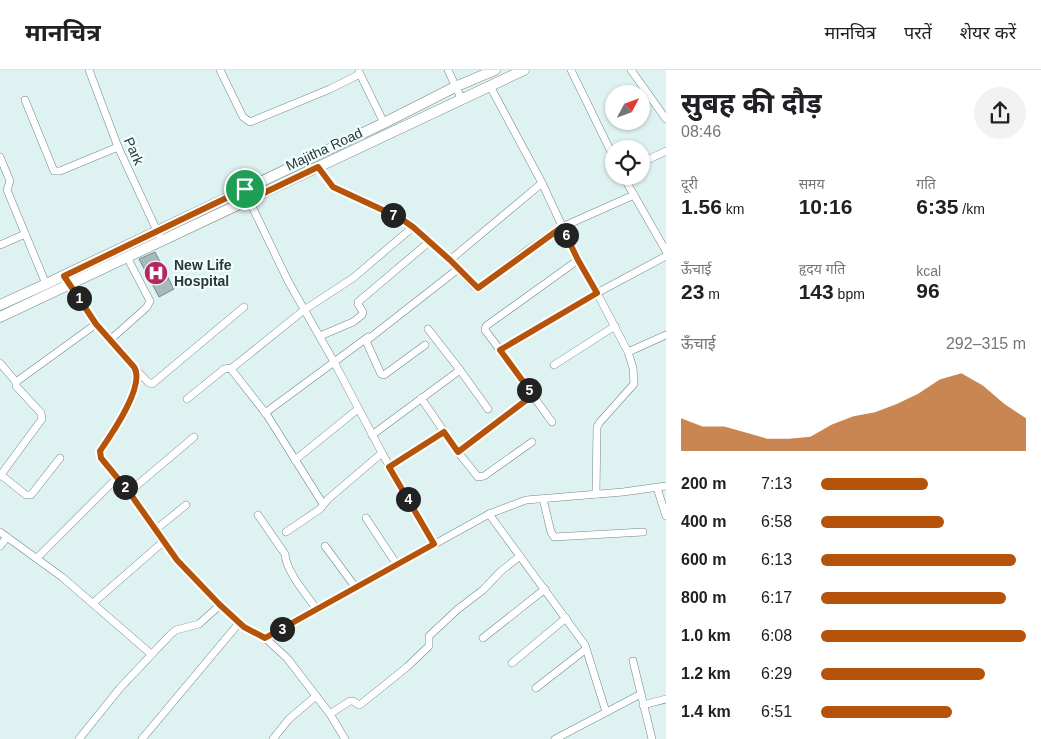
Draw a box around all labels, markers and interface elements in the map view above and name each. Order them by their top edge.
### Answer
text: मानचित्र [25,19,101,46]
text: मानचित्र [824,23,876,43]
text: परतें [904,23,932,43]
text: शेयर करें [960,23,1016,43]
north arrow [605,85,650,130]
map controls [605,85,650,185]
button: share [974,87,1026,139]
text: सुबह की दौड़ [681,88,822,119]
text: 08:46 [681,123,721,140]
street label: Majitha Road [283,124,365,174]
street label: Park [121,135,148,168]
button: locate [605,140,650,185]
pin [224,168,266,210]
icon: arrive [231,175,259,203]
text: दूरी [681,176,698,192]
text: समय [799,176,825,192]
text: गति [916,176,936,192]
text: 1.56 [681,195,722,218]
text: 10:16 [799,195,852,218]
text: 6:35 [916,195,958,218]
text: km [722,201,744,217]
text: /km [958,201,985,217]
pin: 7 [380,202,406,228]
text: 7 [390,207,397,223]
pin: 6 [554,222,578,248]
text: 6 [563,227,570,243]
place label: New Life Hospital [174,257,232,289]
hospital icon: New Life Hospital [143,260,169,286]
text: ऊँचाई [681,261,711,277]
text: हृदय गति [799,261,845,277]
text: kcal [916,263,941,279]
text: 96 [916,279,940,302]
text: 23 [681,280,704,303]
text: 143 [799,280,834,303]
pin: 1 [66,286,92,310]
text: m [704,286,720,302]
text: bpm [834,286,865,302]
text: 1 [76,290,83,306]
text: ऊँचाई [681,335,716,352]
text: 292–315 m [946,335,1026,352]
pin: 5 [516,378,542,402]
text: 5 [526,382,533,398]
pin: 2 [112,474,138,500]
text: 200 m [681,475,726,492]
text: 7:13 [761,475,792,492]
text: 2 [122,479,129,495]
pin: 4 [396,486,420,512]
text: 4 [405,491,412,507]
text: 400 m [681,513,726,530]
text: 6:58 [761,513,792,530]
text: 600 m [681,551,726,568]
text: 6:13 [761,551,792,568]
text: 800 m [681,589,726,606]
text: 6:17 [761,589,792,606]
pin: 3 [270,616,294,642]
text: 3 [279,621,286,637]
text: 1.0 km [681,627,731,644]
text: 6:08 [761,627,792,644]
text: 1.2 km [681,665,731,682]
text: 6:29 [761,665,792,682]
text: 1.4 km [681,703,731,720]
text: 6:51 [761,703,792,720]

